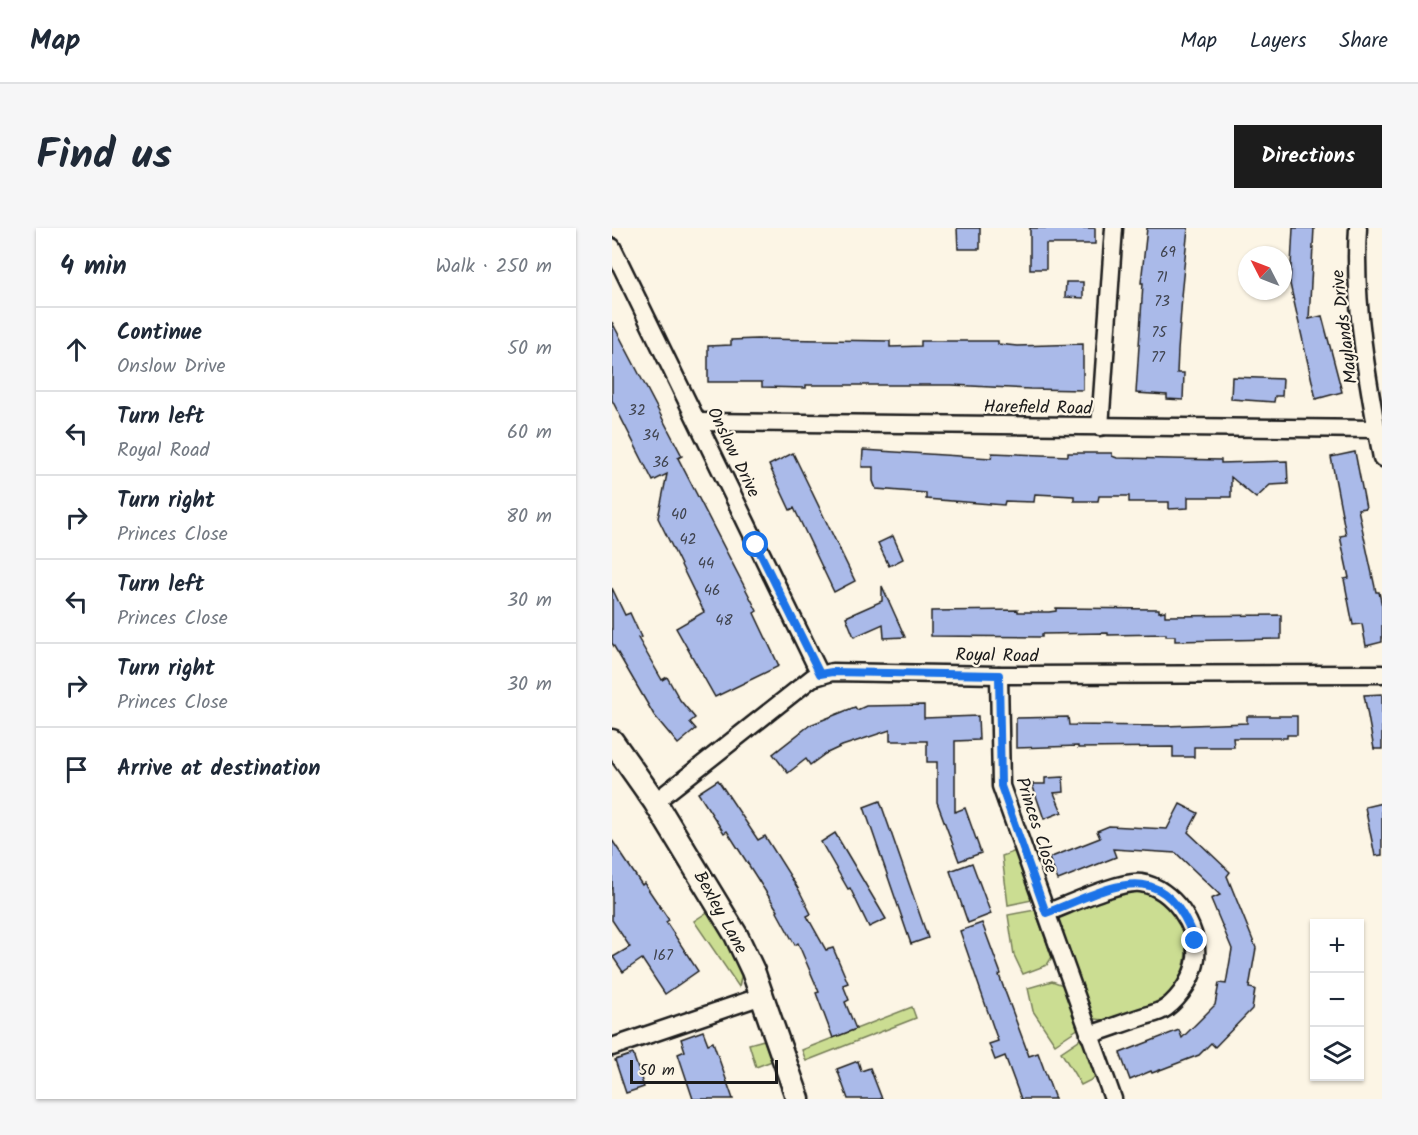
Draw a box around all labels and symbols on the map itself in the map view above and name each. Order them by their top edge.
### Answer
house number: 69 [1160,241,1177,265]
north arrow [1238,246,1292,300]
house number: 71 [1156,266,1168,290]
street label: Maylands Drive [1324,268,1367,386]
house number: 73 [1154,290,1170,314]
house number: 75 [1152,321,1167,345]
house number: 77 [1151,346,1166,370]
street label: Harefield Road [983,393,1094,424]
house number: 32 [628,399,646,423]
street label: Onslow Drive [698,402,767,503]
house number: 34 [643,424,659,448]
house number: 36 [653,451,669,475]
house number: 40 [671,503,687,527]
house number: 42 [680,528,696,552]
route start [742,531,768,557]
house number: 44 [698,552,714,576]
house number: 46 [704,579,720,603]
house number: 48 [715,609,734,633]
street label: Royal Road [955,641,1040,672]
street label: Princes Close [1006,774,1065,877]
street label: Bexley Lane [685,866,755,960]
route end [1181,927,1207,953]
house number: 167 [653,944,674,968]
scale bar [630,1057,778,1084]

